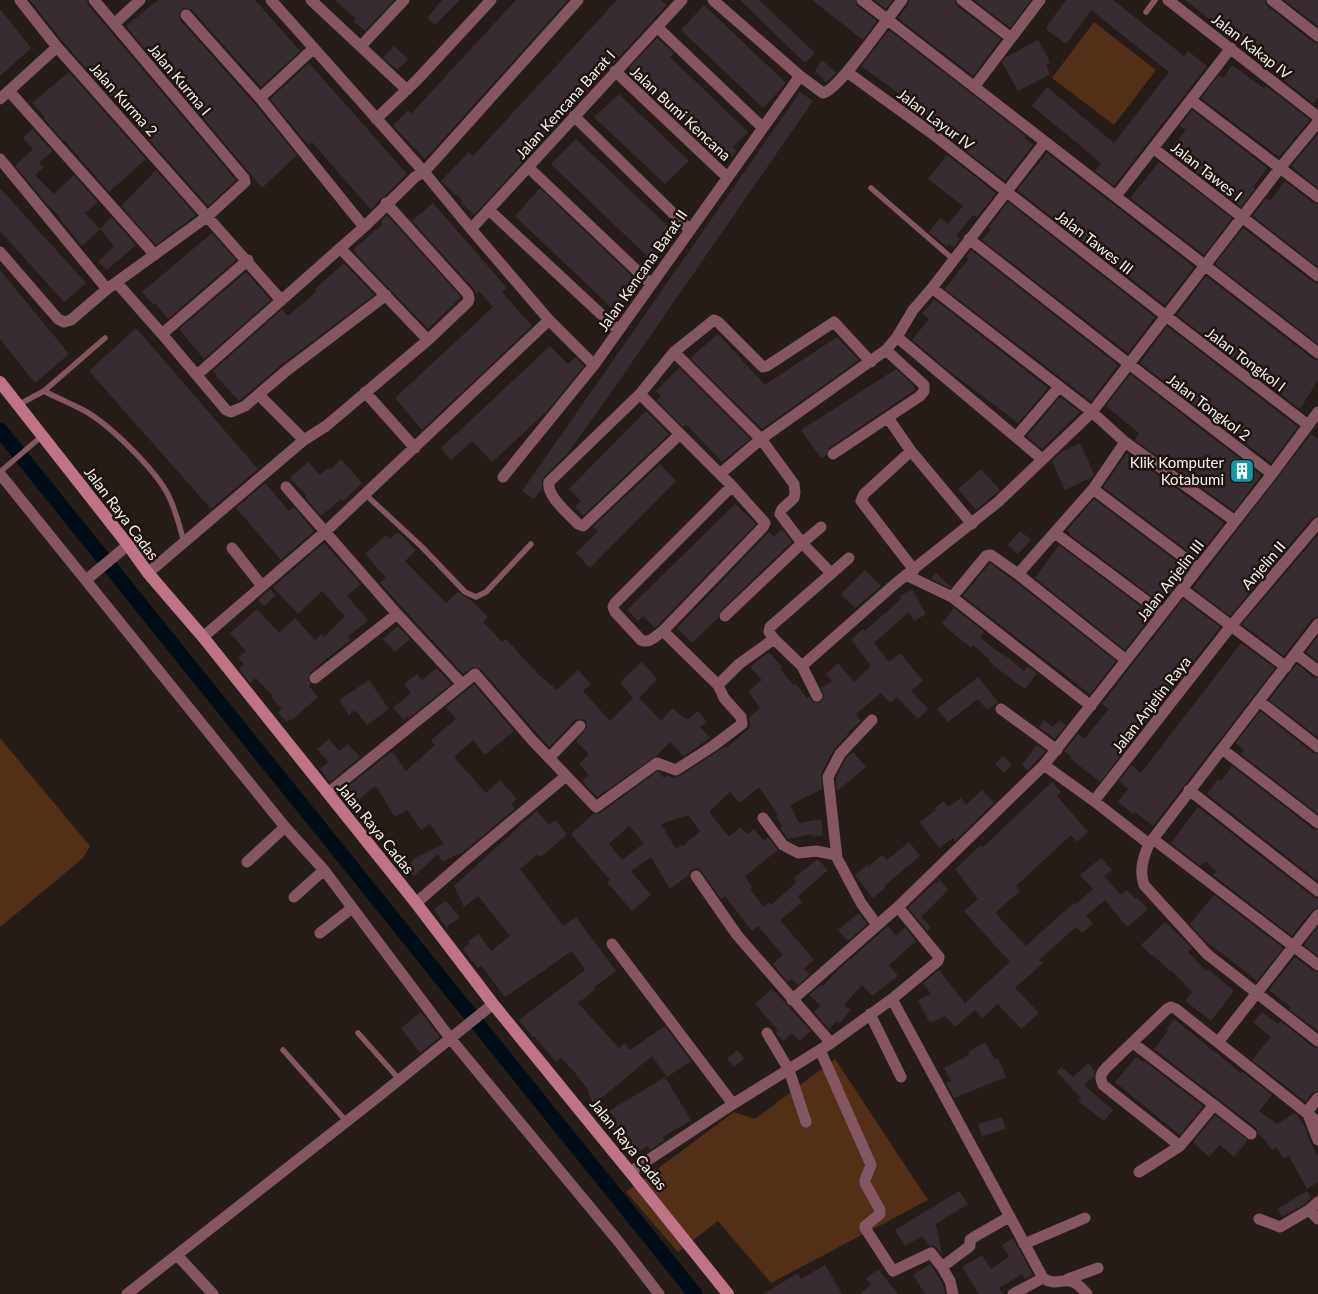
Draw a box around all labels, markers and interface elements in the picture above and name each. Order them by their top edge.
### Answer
street label: Jalan Kakap IV [1209,9,1296,83]
street label: Jalan Kurma I [145,40,215,118]
street label: Jalan Kencana Barat I [512,46,618,162]
street label: Jalan Kurma 2 [86,59,162,139]
street label: Jalan Bumi Kencana [627,62,735,164]
street label: Jalan Layur IV [894,84,978,154]
street label: Jalan Tawes I [1168,138,1246,204]
street label: Jalan Kencana Barat II [593,206,691,334]
street label: Jalan Tawes III [1053,206,1137,278]
street label: Jalan Tongkol I [1203,323,1289,395]
street label: Jalan Tongkol 2 [1164,370,1254,444]
place label: Klik Komputer Kotabumi [1130,453,1225,488]
building icon: Klik Komputer Kotabumi [1229,458,1255,484]
street label: Jalan Raya Cadas [81,463,163,563]
street label: Jalan Anjelin III [1133,536,1207,624]
street label: Anjelin II [1237,537,1289,593]
street label: Jalan Anjelin Raya [1108,652,1194,756]
street label: Jalan Raya Cadas [334,779,418,877]
street label: Jalan Raya Cadas [587,1095,671,1193]

